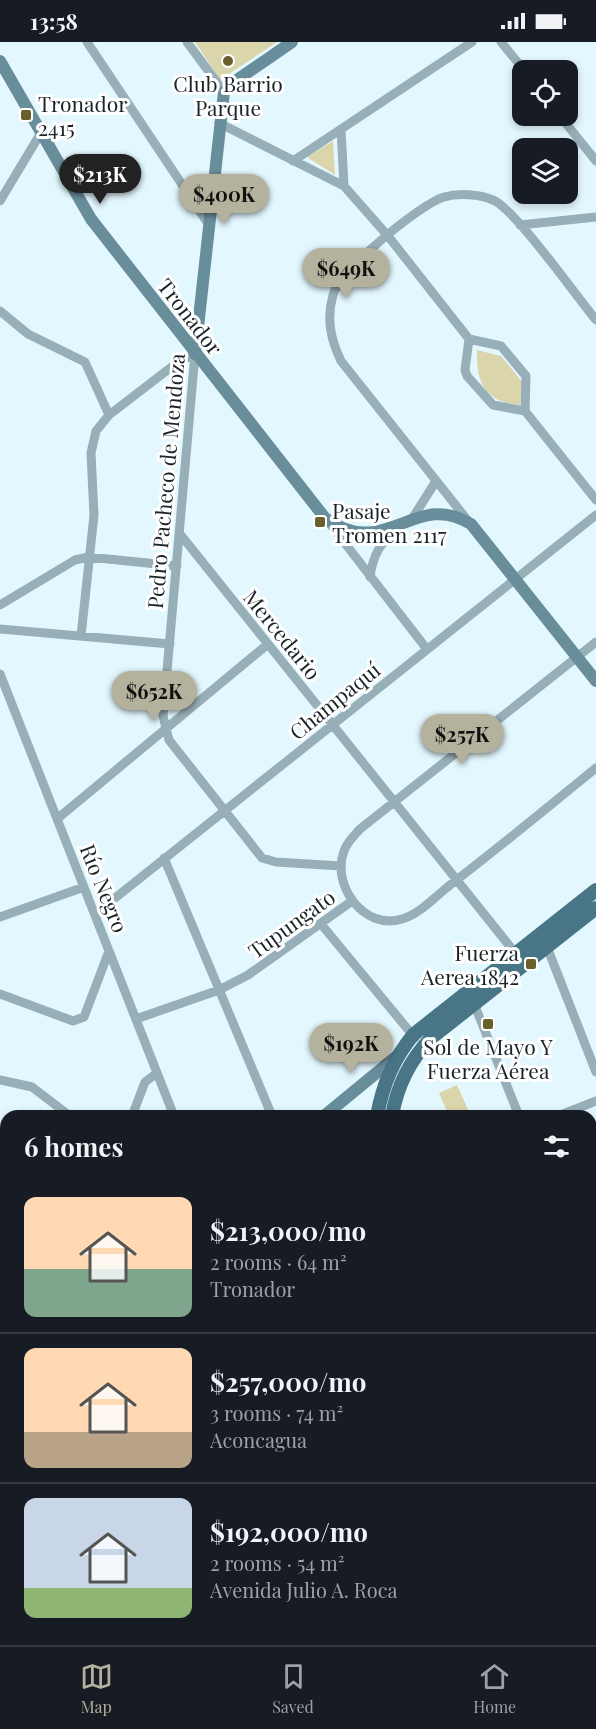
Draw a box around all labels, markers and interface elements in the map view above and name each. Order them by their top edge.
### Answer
text: 13:58 [30,6,78,36]
marker: Club Barrio Parque [221,54,235,68]
map controls [512,60,578,204]
button: locate [512,60,578,126]
place label: Club Barrio Parque [173,69,283,121]
place label: Tronador 2415 [38,89,128,141]
marker: Tronador 2415 [19,108,33,122]
button: layers [512,138,578,204]
pin: $213K [58,154,142,205]
text: $213K [73,160,127,187]
pin: $400K [182,174,266,225]
text: $400K [193,180,255,207]
pin: $649K [304,248,388,299]
text: $649K [317,254,375,281]
street label: Tronador [152,272,230,360]
street label: Pedro Pacheco de Mendoza [140,351,190,610]
place label: Pasaje Tromen 2117 [332,496,447,548]
marker: Pasaje Tromen 2117 [313,515,327,529]
street label: Mercedario [238,583,328,685]
street label: Champaquí [283,655,385,745]
pin: $652K [112,671,196,722]
text: $652K [126,677,182,704]
pin: $257K [420,714,504,765]
text: $257K [435,720,489,747]
street label: Río Negro [75,840,135,936]
street label: Tupungato [242,882,340,964]
place label: Fuerza Aerea 1842 [420,938,520,990]
marker: Fuerza Aerea 1842 [524,957,538,971]
marker: Sol de Mayo Y Fuerza Aérea [481,1017,495,1031]
pin: $192K [309,1023,393,1074]
text: $192K [324,1029,378,1056]
place label: Sol de Mayo Y Fuerza Aérea [423,1032,553,1084]
text: 6 homes [24,1129,123,1164]
icon: filters [540,1130,573,1163]
text: $213,000/mo [210,1213,366,1248]
icon: home [72,1221,144,1293]
text: 2 rooms · 64 m² [210,1248,347,1275]
text: Tronador [210,1275,295,1302]
text: $257,000/mo [210,1364,366,1399]
icon: home [72,1372,144,1444]
text: 3 rooms · 74 m² [210,1399,343,1426]
text: Aconcagua [210,1426,307,1453]
text: $192,000/mo [210,1514,368,1549]
icon: home [72,1522,144,1594]
text: 2 rooms · 54 m² [210,1549,345,1576]
text: Avenida Julio A. Roca [210,1576,397,1603]
tab: Map [80,1660,113,1717]
tab: Saved [272,1660,314,1717]
tab: Home [473,1660,516,1717]

